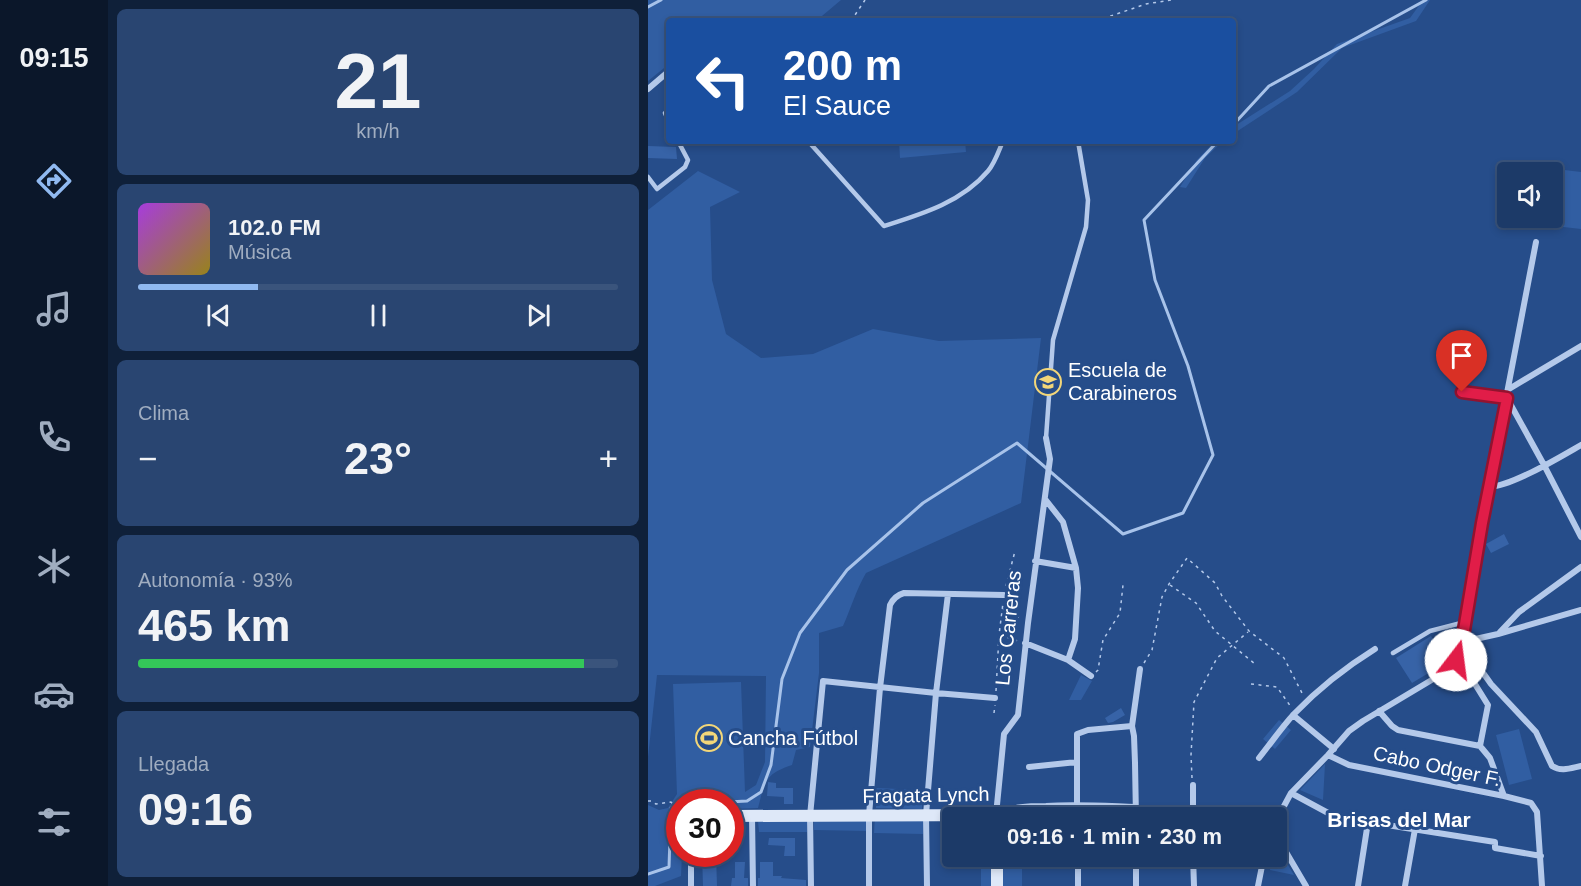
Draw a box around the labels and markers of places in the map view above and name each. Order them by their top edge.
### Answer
pin [1436,330,1487,392]
place label: Escuela de Carabineros [1068,359,1177,404]
school or university icon: Escuela de Carabineros [1033,367,1063,397]
sports icon: Cancha Fútbol [694,723,724,753]
place label: Cancha Fútbol [728,727,858,749]

